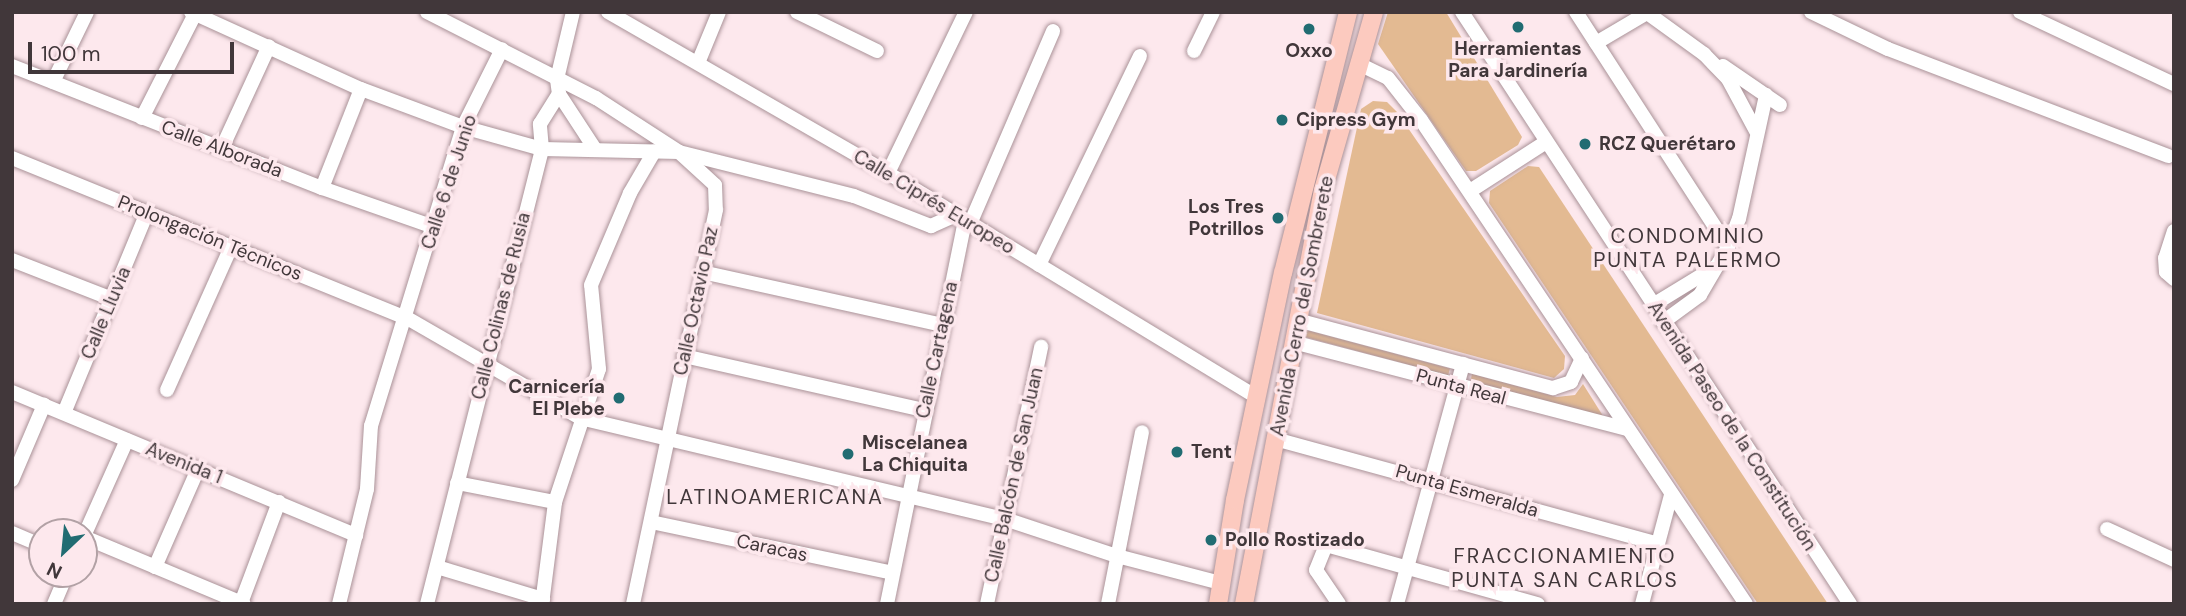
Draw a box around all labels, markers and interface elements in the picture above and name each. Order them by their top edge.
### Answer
marker: Herramientas Para Jardinería [1510,19,1526,35]
marker: Oxxo [1301,21,1317,37]
scale bar [32,28,238,72]
place label: Herramientas Para Jardinería [1448,38,1588,82]
text: 100 m [41,40,101,68]
place label: Oxxo [1285,40,1333,62]
place label: Cipress Gym [1296,109,1416,131]
street label: Calle 6 de Junio [417,112,481,252]
marker: Cipress Gym [1274,112,1290,128]
street label: Calle Alborada [158,115,286,183]
place label: RCZ Querétaro [1599,133,1736,155]
marker: RCZ Querétaro [1577,136,1593,152]
street label: Calle Ciprés Europeo [849,145,1019,259]
street label: Avenida Cerro del Sombrerete [1266,174,1338,438]
street label: Prolongación Técnicos [115,191,305,285]
place label: Los Tres Potrillos [1188,196,1264,240]
street label: Calle Colinas de Rusia [467,210,535,402]
marker: Los Tres Potrillos [1270,210,1286,226]
district label: CONDOMINIO PUNTA PALERMO [1595,223,1781,273]
street label: Calle Octavio Paz [669,225,723,377]
street label: Calle Lluvia [76,263,136,363]
street label: Calle Cartagena [911,279,963,421]
street label: Avenida Paseo de la Constitución [1643,297,1821,555]
street label: Punta Real [1414,364,1508,410]
street label: Calle Balcón de San Juan [980,365,1048,585]
place label: Carnicería El Plebe [508,376,605,420]
marker: Carnicería El Plebe [611,390,627,406]
place label: Miscelanea La Chiquita [862,432,968,476]
street label: Avenida 1 [142,437,226,489]
place label: Tent [1191,441,1232,463]
marker: Tent [1169,444,1185,460]
marker: Miscelanea La Chiquita [840,446,856,462]
street label: Punta Esmeralda [1393,460,1541,522]
district label: LATINOAMERICANA [668,484,882,510]
north arrow [28,518,98,588]
street label: Caracas [734,529,810,567]
place label: Pollo Rostizado [1225,529,1365,551]
marker: Pollo Rostizado [1203,532,1219,548]
district label: FRACCIONAMIENTO PUNTA SAN CARLOS [1453,543,1677,593]
text: N [43,556,66,585]

